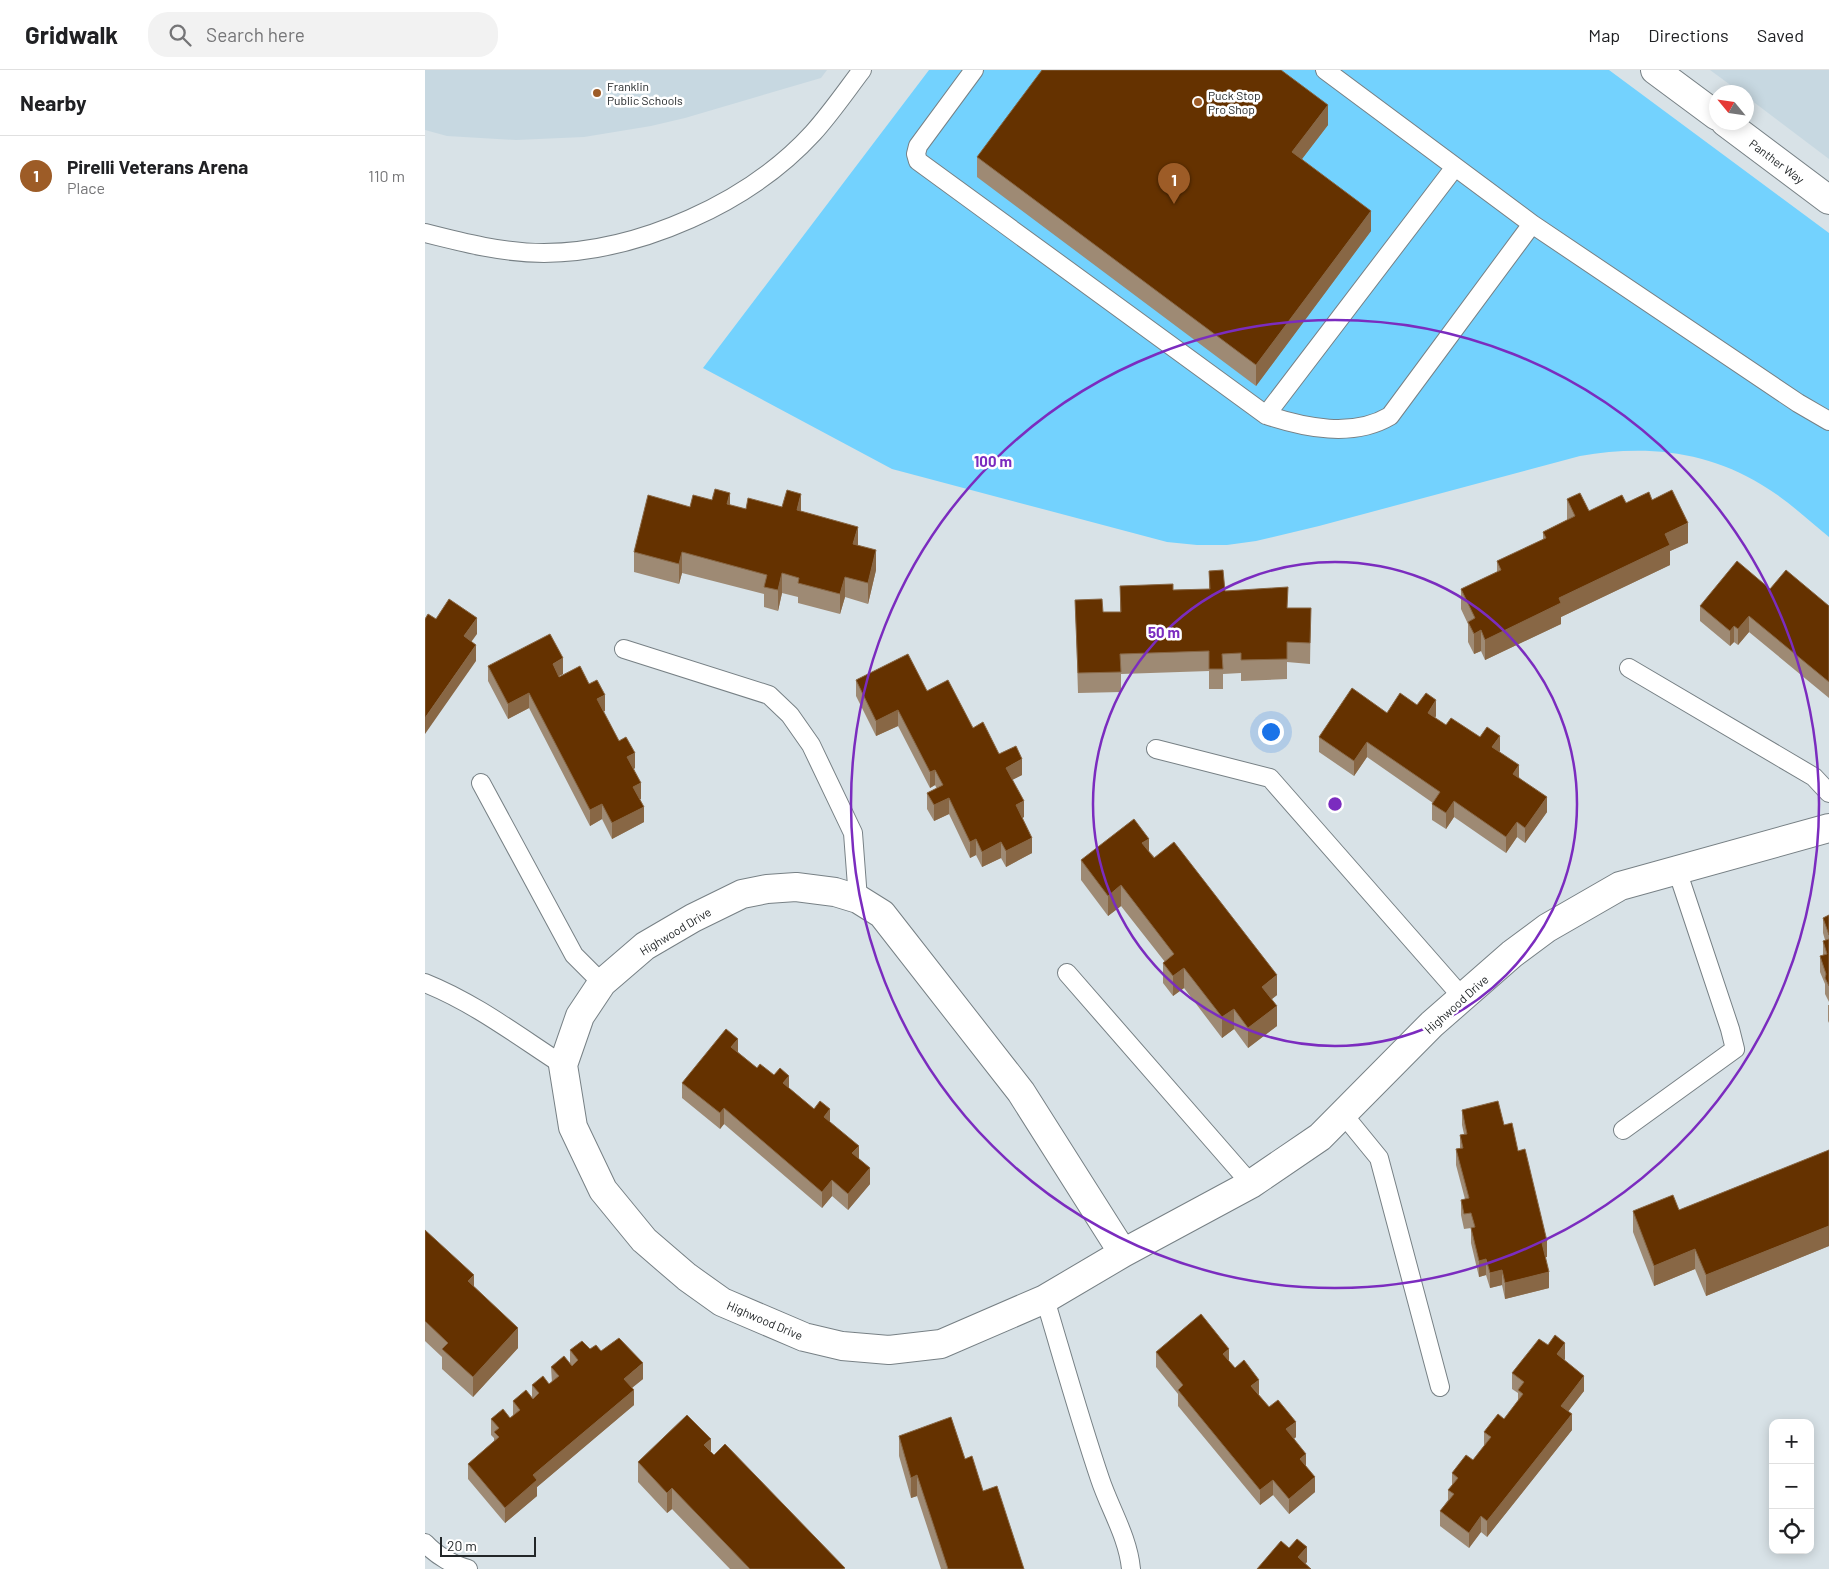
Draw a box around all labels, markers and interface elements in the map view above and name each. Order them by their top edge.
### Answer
search box [148,12,498,57]
text: Gridwalk [25,20,118,49]
icon: search [166,21,194,49]
text: Search here [206,23,305,46]
text: Map [1588,24,1620,46]
text: Directions [1648,24,1729,46]
text: Saved [1757,24,1804,46]
place label: Franklin Public Schools [607,79,683,107]
north arrow [1709,85,1754,130]
marker: Franklin Public Schools [591,87,603,99]
place label: Puck Stop Pro Shop [1208,88,1261,116]
text: Nearby [20,90,86,115]
marker: Puck Stop Pro Shop [1192,96,1204,108]
street label: Panther Way [1747,136,1808,186]
text: Pirelli Veterans Arena [67,155,248,178]
pin: 1 [1158,163,1190,204]
text: 1 [33,166,39,185]
text: 110 m [368,166,405,185]
text: Place [67,178,105,197]
text: 100 m [974,452,1012,470]
text: 50 m [1148,623,1180,641]
your location [1258,719,1284,745]
centre of rings [1326,795,1344,813]
street label: Highwood Drive [637,904,713,958]
street label: Highwood Drive [1421,972,1491,1036]
street label: Highwood Drive [725,1298,805,1342]
map controls [1769,1419,1814,1554]
button: + [1769,1419,1814,1464]
button: − [1769,1464,1814,1509]
button: locate [1769,1509,1814,1554]
scale bar [440,1534,536,1557]
text: 20 m [447,1537,477,1554]

